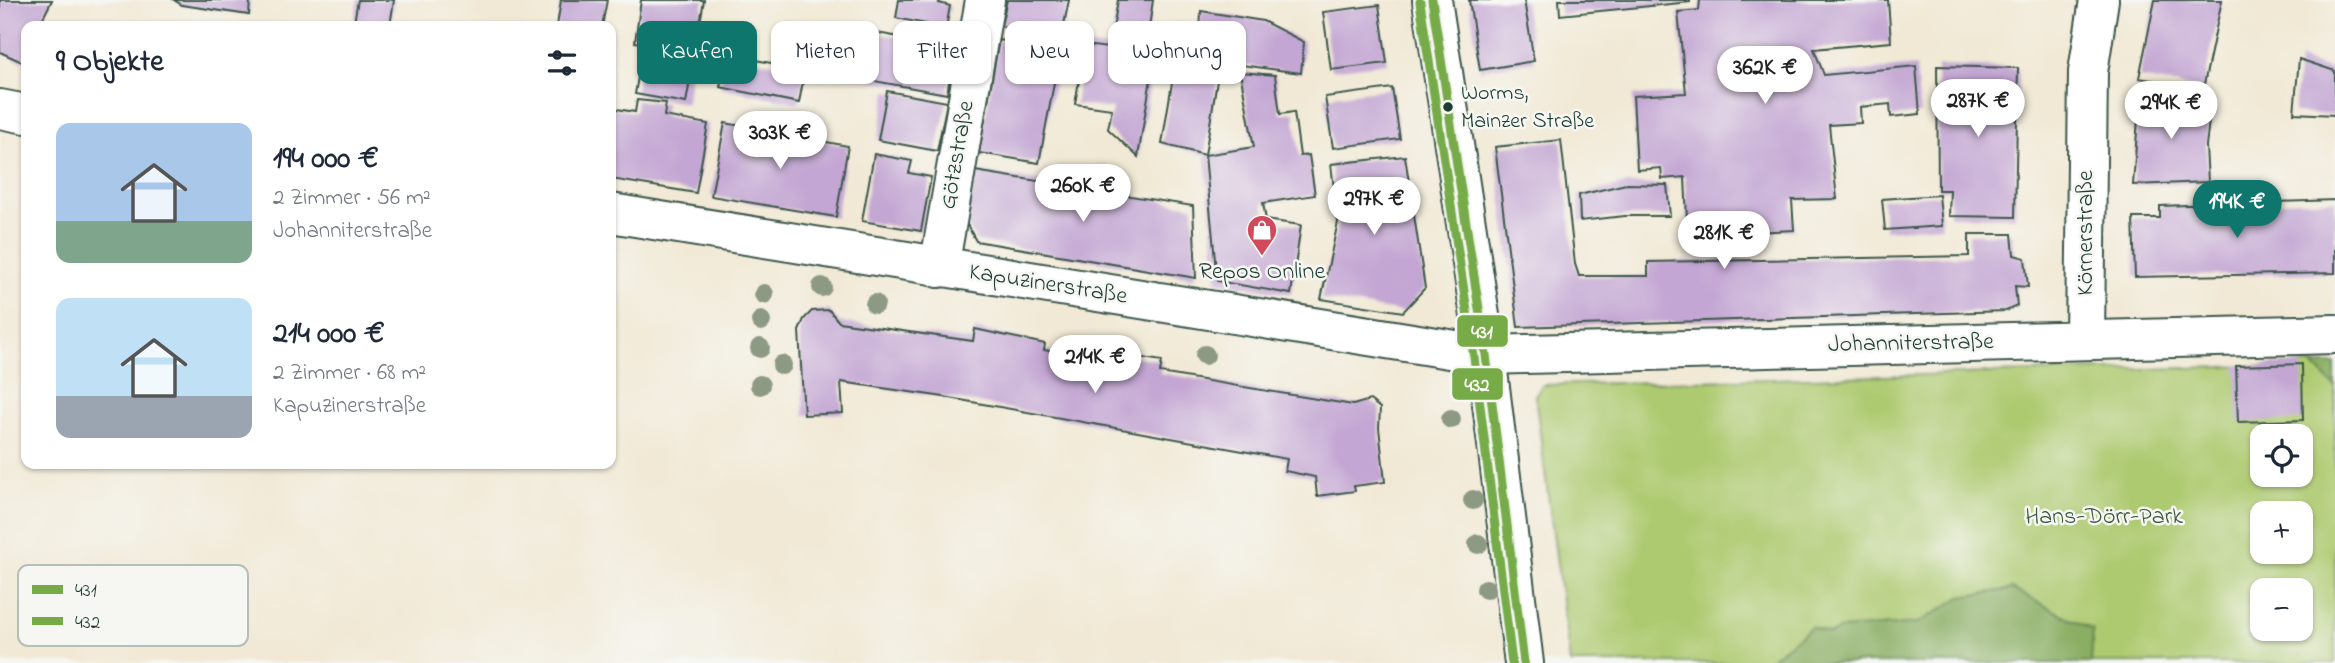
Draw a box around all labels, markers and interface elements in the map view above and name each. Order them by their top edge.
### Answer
chip: Kaufen [637,21,757,84]
chip: Mieten [771,21,879,84]
chip: Filter [893,21,991,84]
chip: Neu [1005,21,1094,84]
chip: Wohnung [1108,21,1246,84]
text: 9 Objekte [56,41,164,85]
icon: filters [543,44,581,82]
pin: 362K € [1708,46,1822,106]
text: 362K € [1733,52,1797,85]
place label: Worms, Mainzer Straße [1461,78,1594,138]
pin: 287K € [1921,80,2035,139]
pin: 294K € [2114,82,2228,141]
text: 287K € [1947,85,2009,118]
text: 294K € [2141,87,2201,120]
street label: Götzstraße [931,98,985,212]
marker: Worms, Mainzer Straße [1441,100,1455,114]
pin: 303K € [723,111,837,171]
text: 303K € [749,117,811,150]
text: 194 000 € [273,138,379,182]
icon: home [112,151,196,235]
pin: 260K € [1026,164,1140,224]
text: 260K € [1051,170,1115,203]
street label: Körnerstraße [2069,170,2104,296]
pin: 297K € [1317,177,1431,237]
pin: 194K € [2180,180,2294,240]
text: 2 Zimmer · 56 m² [273,182,431,215]
text: 297K € [1344,183,1404,216]
text: 194K € [2209,186,2265,219]
pin: 281K € [1667,212,1781,271]
shop icon: Repos Online [1245,213,1279,257]
text: Johanniterstraße [273,215,432,248]
text: 281K € [1694,217,1754,250]
street label: Kapuzinerstraße [966,255,1130,315]
place label: Repos Online [1199,255,1325,290]
text: 214 000 € [273,313,385,357]
line badge: 431 [1456,314,1509,348]
text: 431 [1471,320,1493,347]
street label: Johanniterstraße [1828,325,1995,363]
icon: home [112,326,196,410]
pin: 214K € [1038,336,1152,395]
text: 214K € [1064,341,1126,374]
text: 2 Zimmer · 68 m² [273,357,426,390]
line badge: 432 [1451,367,1504,401]
text: 432 [1464,373,1490,400]
text: Kapuzinerstraße [273,390,426,423]
map controls [2250,424,2313,641]
button: locate [2250,424,2313,487]
park label: Hans-Dörr-Park [2025,500,2183,535]
button: + [2250,501,2313,564]
legend [18,565,248,646]
text: 431 [75,578,97,605]
button: − [2250,578,2313,641]
text: 432 [75,610,100,637]

